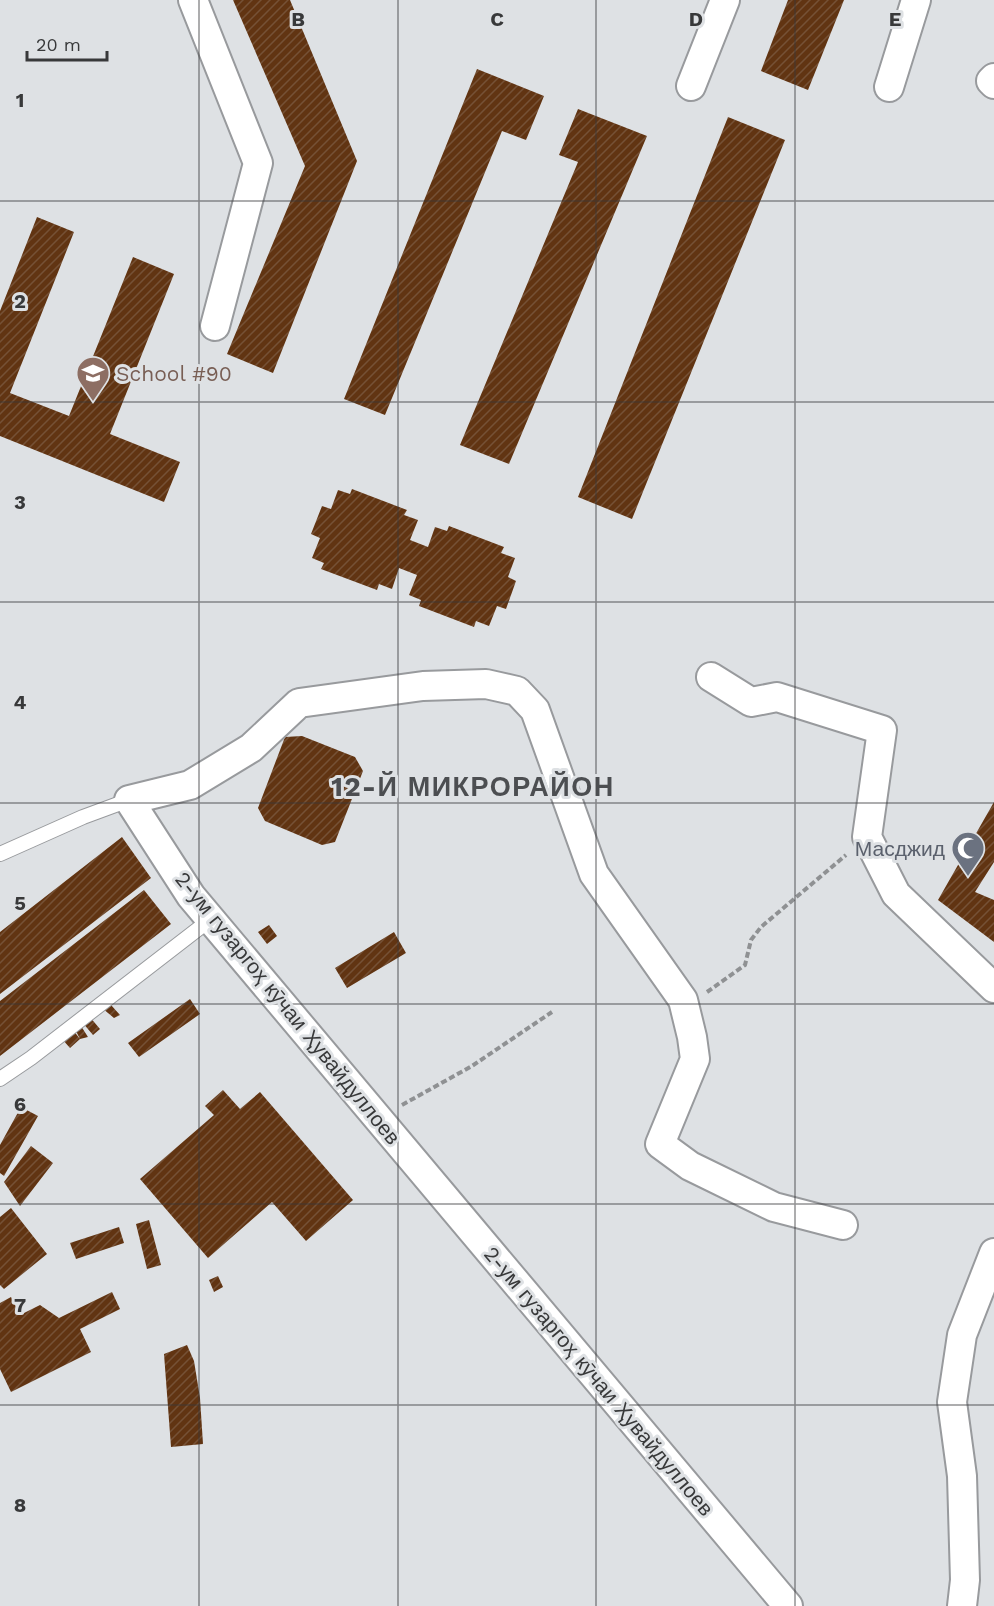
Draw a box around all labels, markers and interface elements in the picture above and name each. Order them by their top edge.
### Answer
text: B [291,7,305,31]
text: C [490,7,504,31]
text: D [689,7,703,31]
text: E [889,7,901,31]
scale bar [27,24,106,62]
text: 20 m [36,34,81,55]
text: 1 [16,88,24,112]
text: 2 [14,289,26,313]
school or university icon: School #90 [75,355,111,402]
place label: School #90 [116,361,232,386]
text: 3 [14,490,26,514]
text: 4 [14,690,27,714]
district label: 12-Й МИКРОРАЙОН [331,771,615,803]
mosque icon: Масджид [950,830,986,877]
place label: Масджид [855,836,945,861]
street label: 2-ум гузаргоҳ кӯчаи Ҳувайдуллоев [170,867,406,1149]
text: 5 [14,891,26,915]
text: 6 [14,1092,26,1116]
street label: 2-ум гузаргоҳ кӯчаи Ҳувайдуллоев [479,1241,719,1521]
text: 7 [14,1293,26,1317]
text: 8 [14,1493,26,1517]

